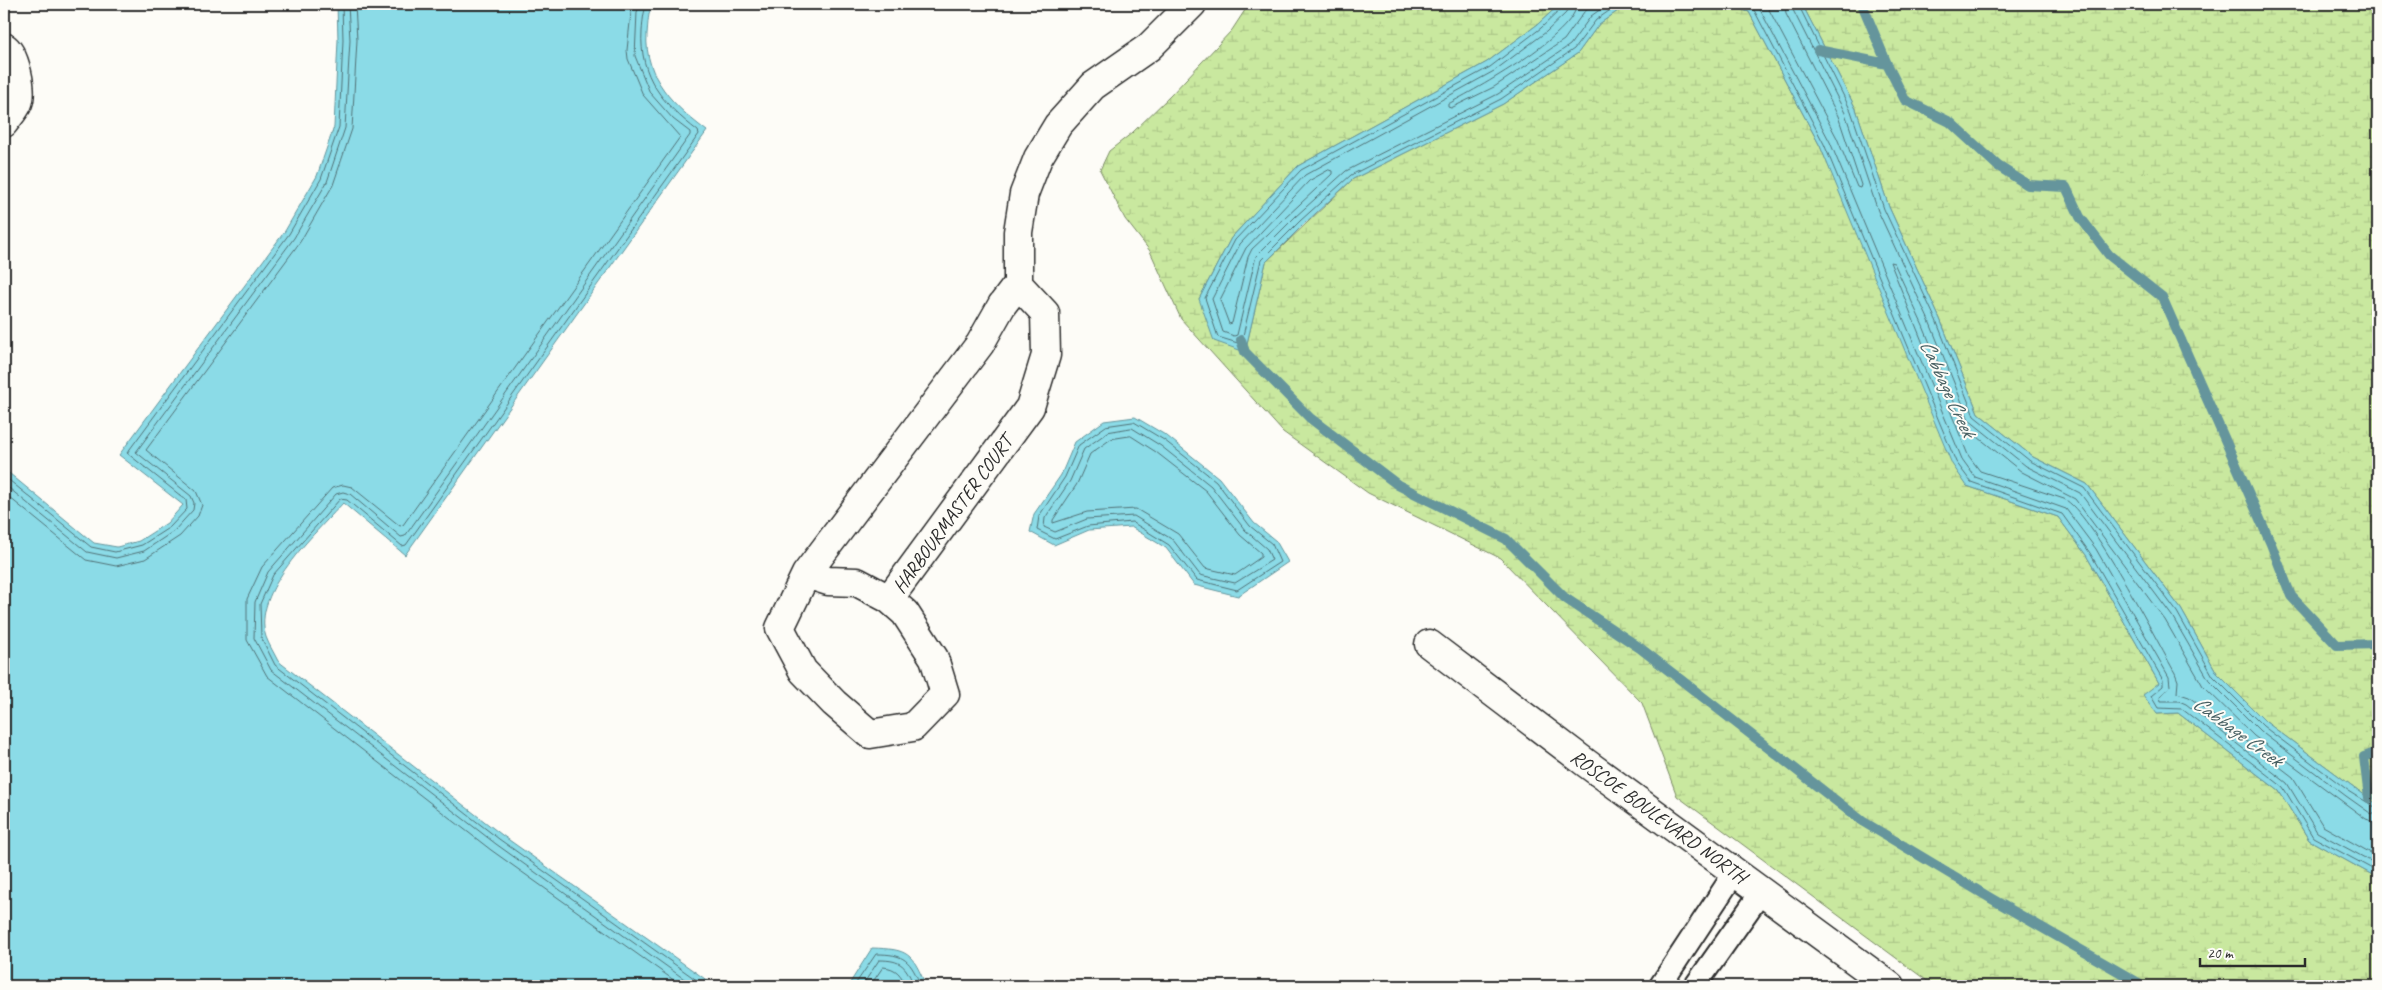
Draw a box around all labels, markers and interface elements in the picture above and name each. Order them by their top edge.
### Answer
water label: Cabbage Creek [1914,335,1983,444]
street label: HARBOURMASTER COURT [887,427,1021,598]
water label: Cabbage Creek [2188,690,2290,774]
street label: ROSCOE BOULEVARD NORTH [1566,744,1755,891]
scale bar [2200,935,2304,967]
text: 20 m [2207,944,2234,963]

